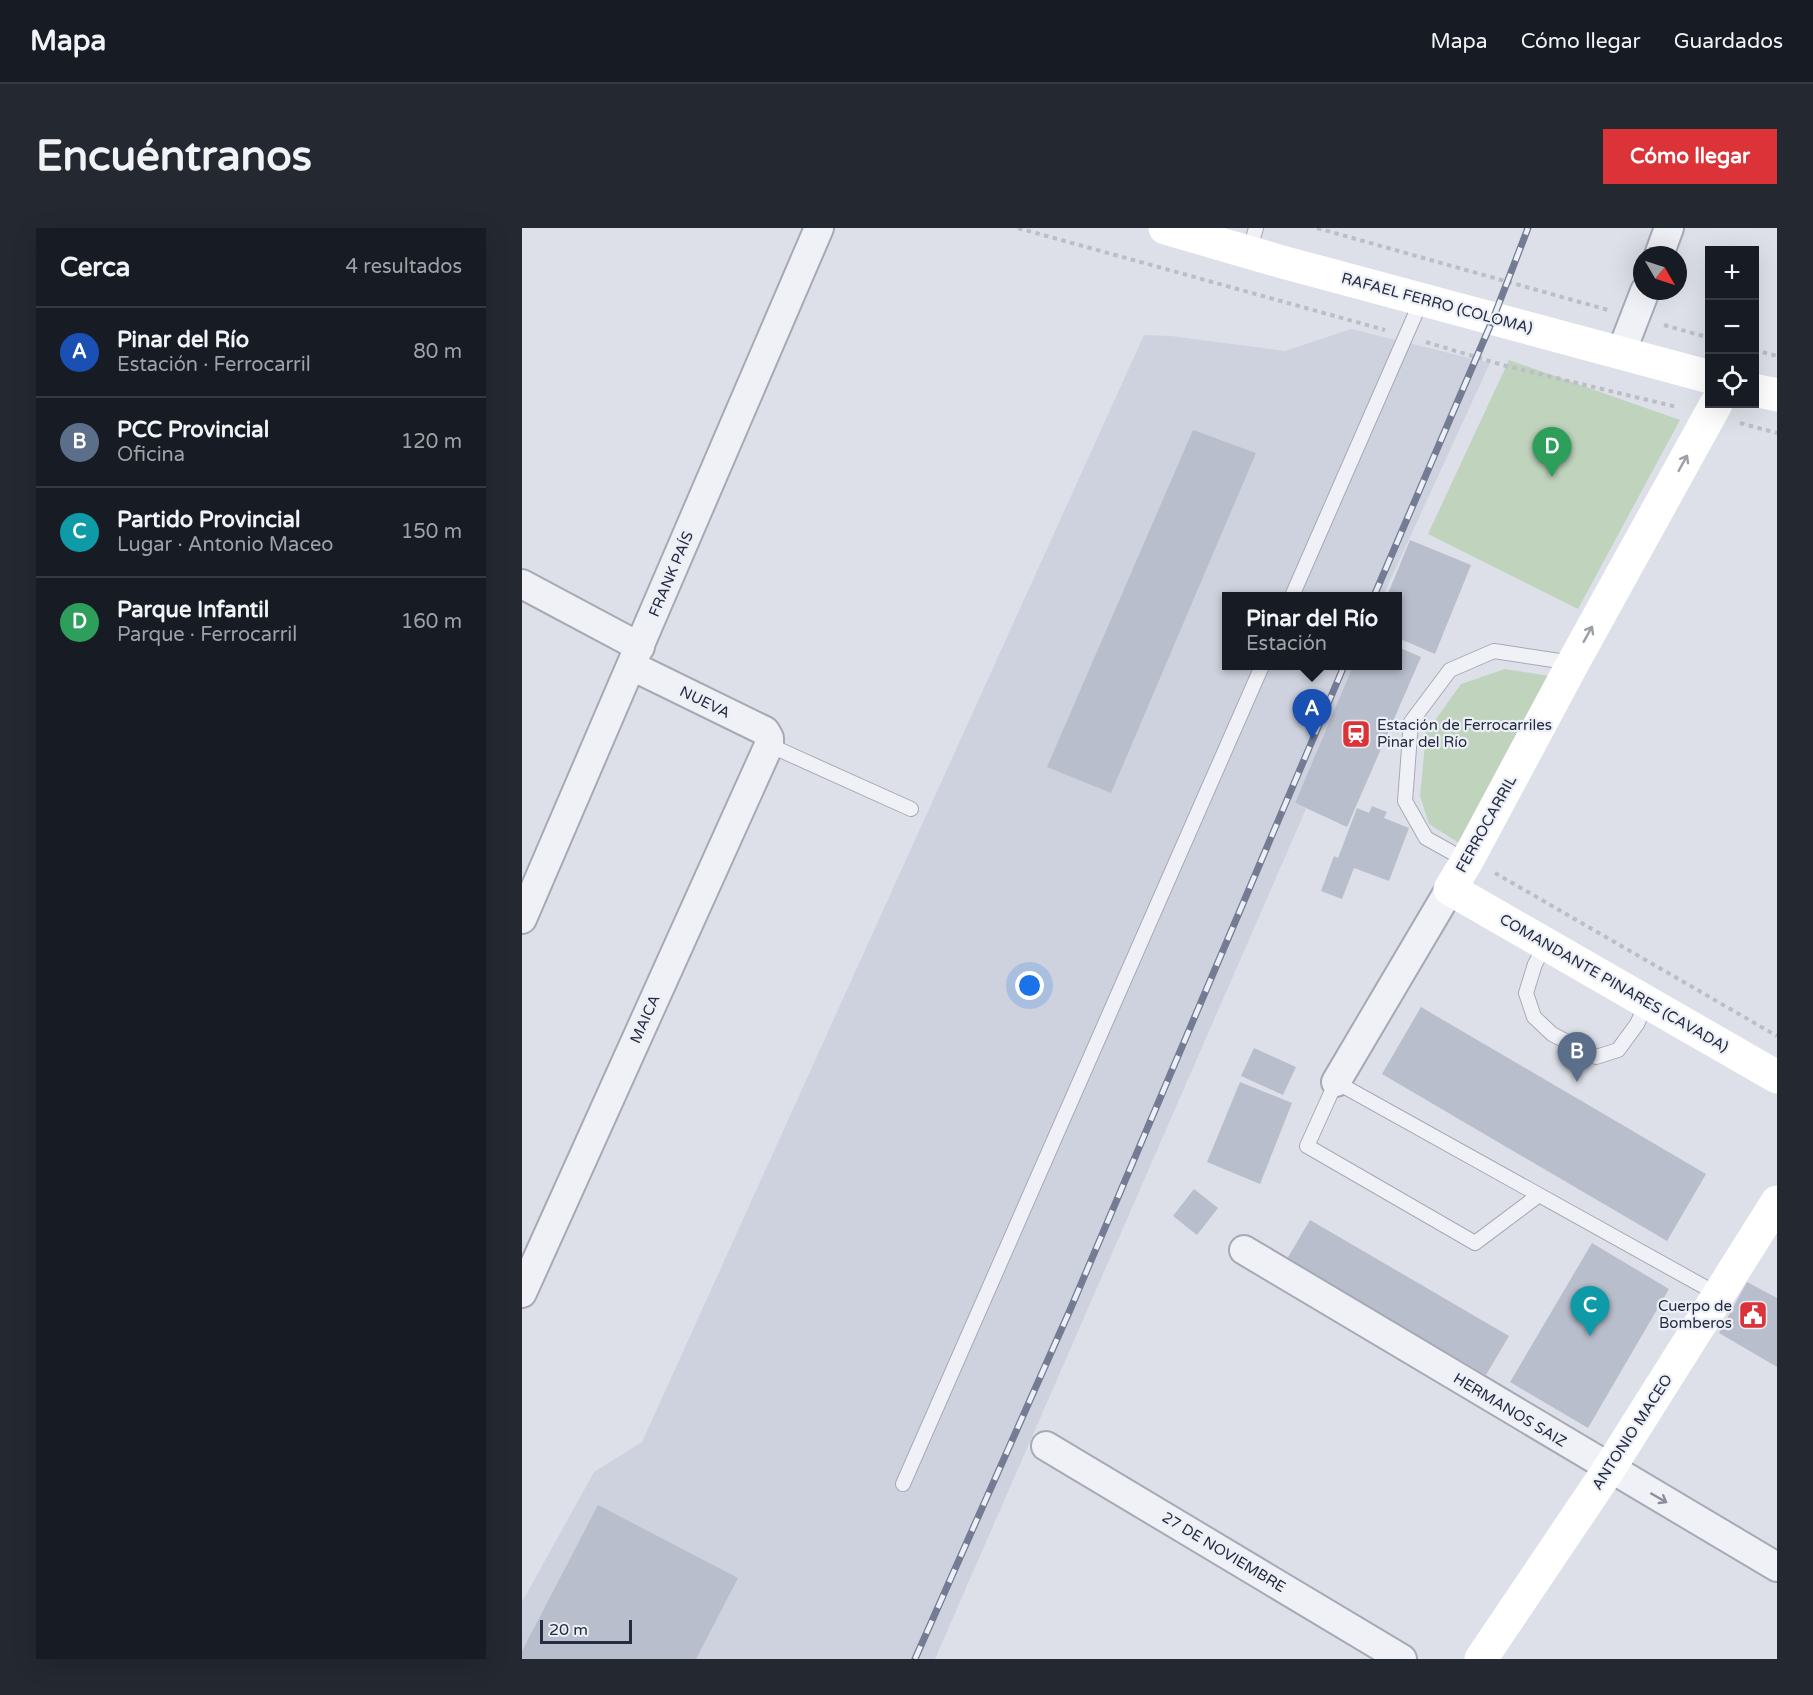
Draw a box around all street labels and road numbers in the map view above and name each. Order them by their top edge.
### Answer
street label: RAFAEL FERRO (COLOMA) [1339,269,1535,337]
street label: FRANK PAÍS [645,529,697,619]
street label: NUEVA [677,682,733,722]
street label: FERROCARRIL [1452,772,1520,876]
street label: COMANDANTE PINARES (CAVADA) [1497,910,1731,1056]
street label: MAICA [626,992,664,1046]
street label: HERMANOS SAIZ [1450,1369,1570,1451]
street label: ANTONIO MACEO [1588,1371,1676,1493]
street label: 27 DE NOVIEMBRE [1159,1508,1289,1596]

